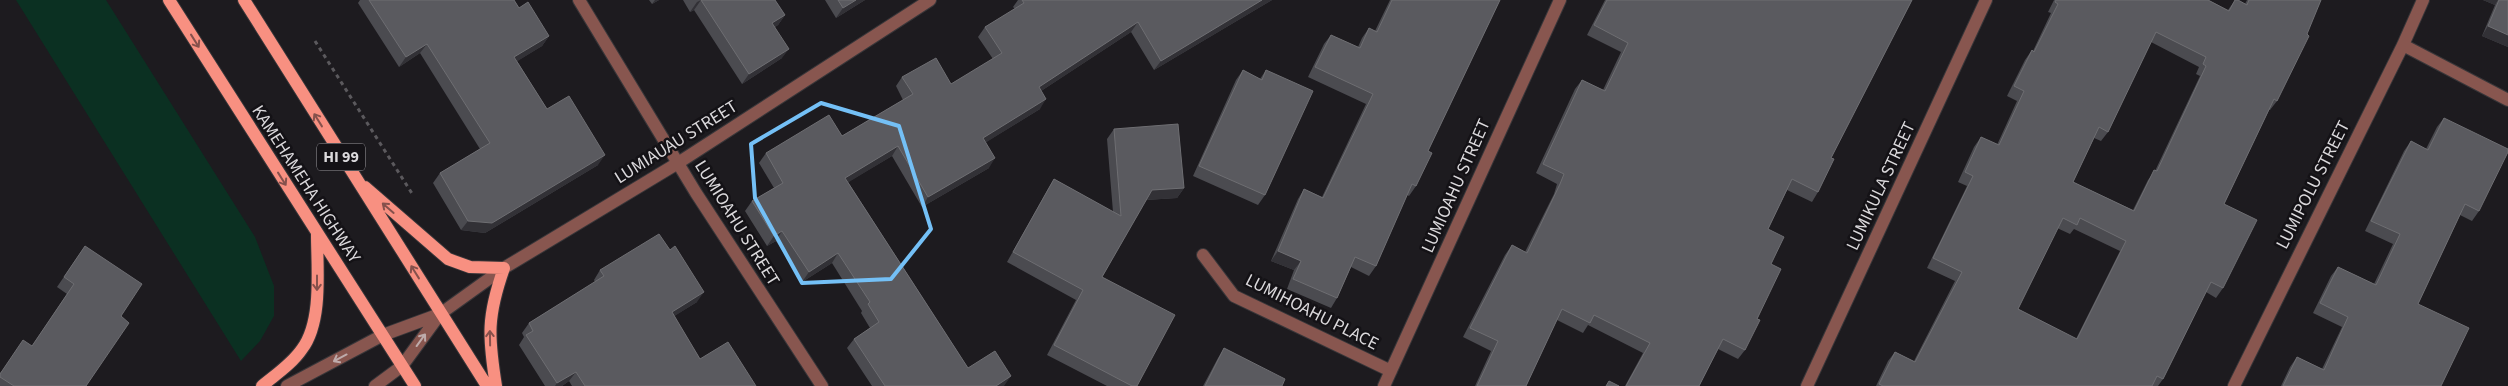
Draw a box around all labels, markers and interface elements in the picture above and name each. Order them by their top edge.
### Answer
one-way arrow [190,34,200,48]
street label: LUMIAUAU STREET [610,94,743,190]
street label: KAMEHAMEHA HIGHWAY [246,100,367,268]
one-way arrow [313,114,323,128]
street label: LUMIOAHU STREET [1415,115,1497,257]
street label: LUMIPOLU STREET [2270,116,2356,253]
street label: LUMIKULA STREET [1840,117,1922,254]
road number: HI 99 [317,144,365,170]
street label: LUMIOAHU STREET [688,155,786,291]
one-way arrow [277,171,287,185]
one-way arrow [382,202,395,213]
one-way arrow [409,266,419,280]
street label: LUMIHOAHU PLACE [1241,268,1383,356]
one-way arrow [312,274,322,291]
one-way arrow [485,330,495,346]
one-way arrow [416,333,426,347]
one-way arrow [332,353,347,363]

